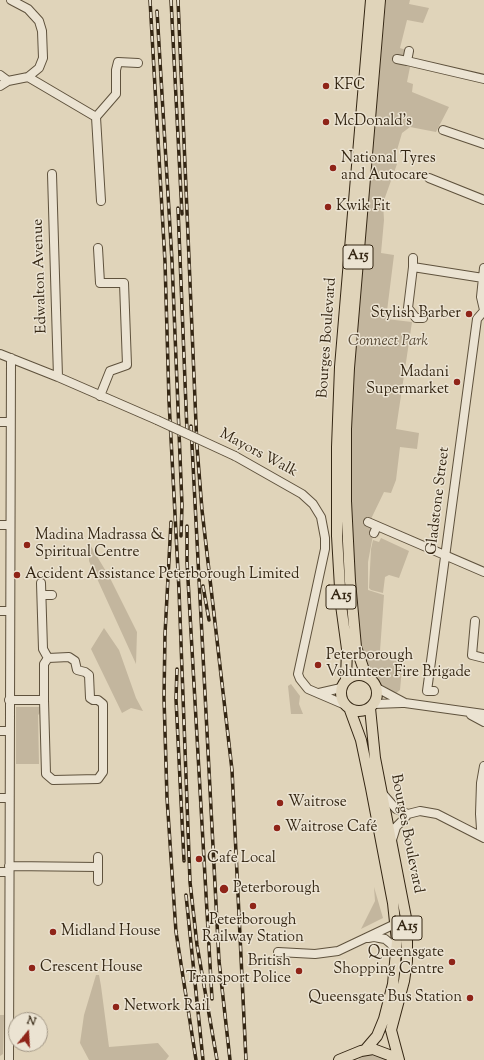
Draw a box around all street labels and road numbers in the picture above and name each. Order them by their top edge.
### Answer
street label: Edwalton Avenue [30,218,52,334]
road number: A15 [343,245,373,269]
street label: Bourges Boulevard [315,277,341,399]
street label: Mayors Walk [216,426,300,482]
street label: Gladstone Street [423,446,455,556]
road number: A15 [326,585,356,609]
street label: Bourges Boulevard [386,773,426,895]
road number: A15 [392,916,422,940]

